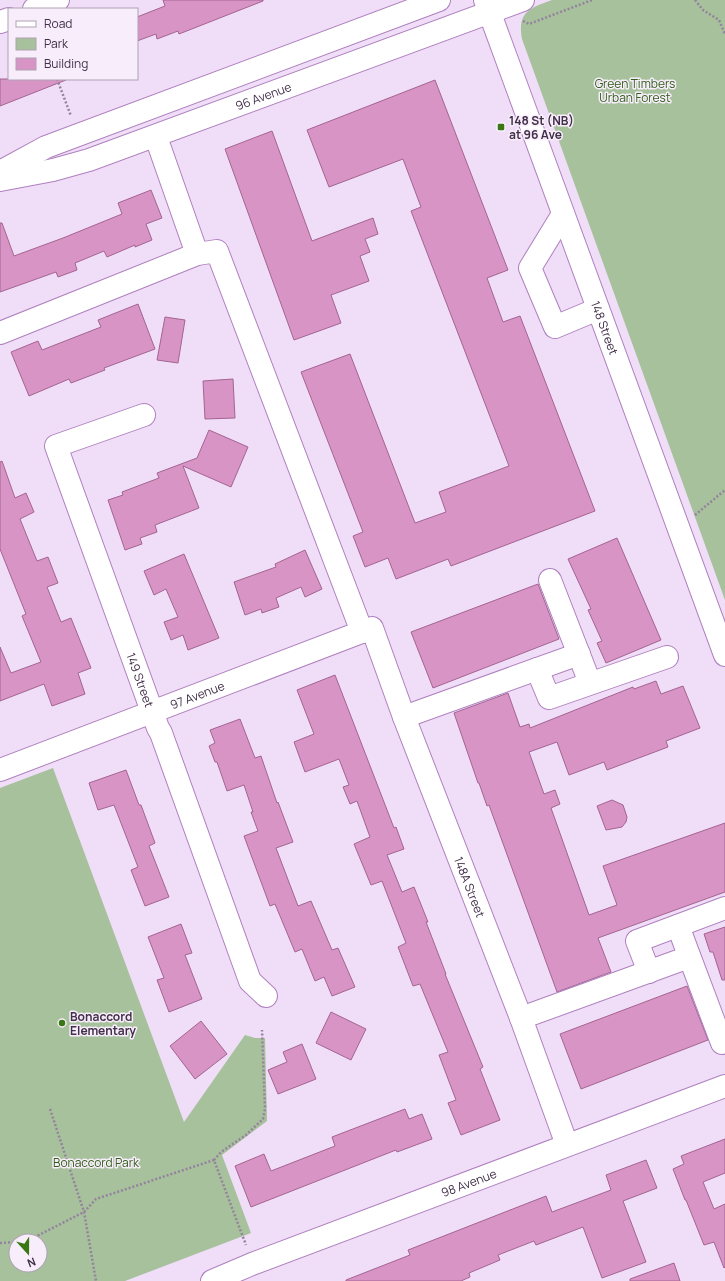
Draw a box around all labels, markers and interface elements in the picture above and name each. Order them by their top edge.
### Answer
legend [8,8,138,80]
text: Road [44,15,72,32]
text: Park [44,35,69,52]
text: Building [44,55,88,72]
park label: Green Timbers Urban Forest [595,75,675,106]
street label: 96 Avenue [233,78,294,114]
place label: 148 St (NB) at 96 Ave [509,112,574,143]
marker: 148 St (NB) at 96 Ave [496,122,506,132]
street label: 148 Street [587,298,623,357]
street label: 149 Street [123,650,158,710]
street label: 97 Avenue [168,677,227,713]
street label: 148A Street [451,854,490,920]
place label: Bonaccord Elementary [70,1008,136,1039]
marker: Bonaccord Elementary [57,1018,67,1028]
park label: Bonaccord Park [53,1154,140,1171]
street label: 98 Avenue [439,1164,499,1201]
north arrow [8,1233,48,1273]
text: N [25,1254,38,1271]

